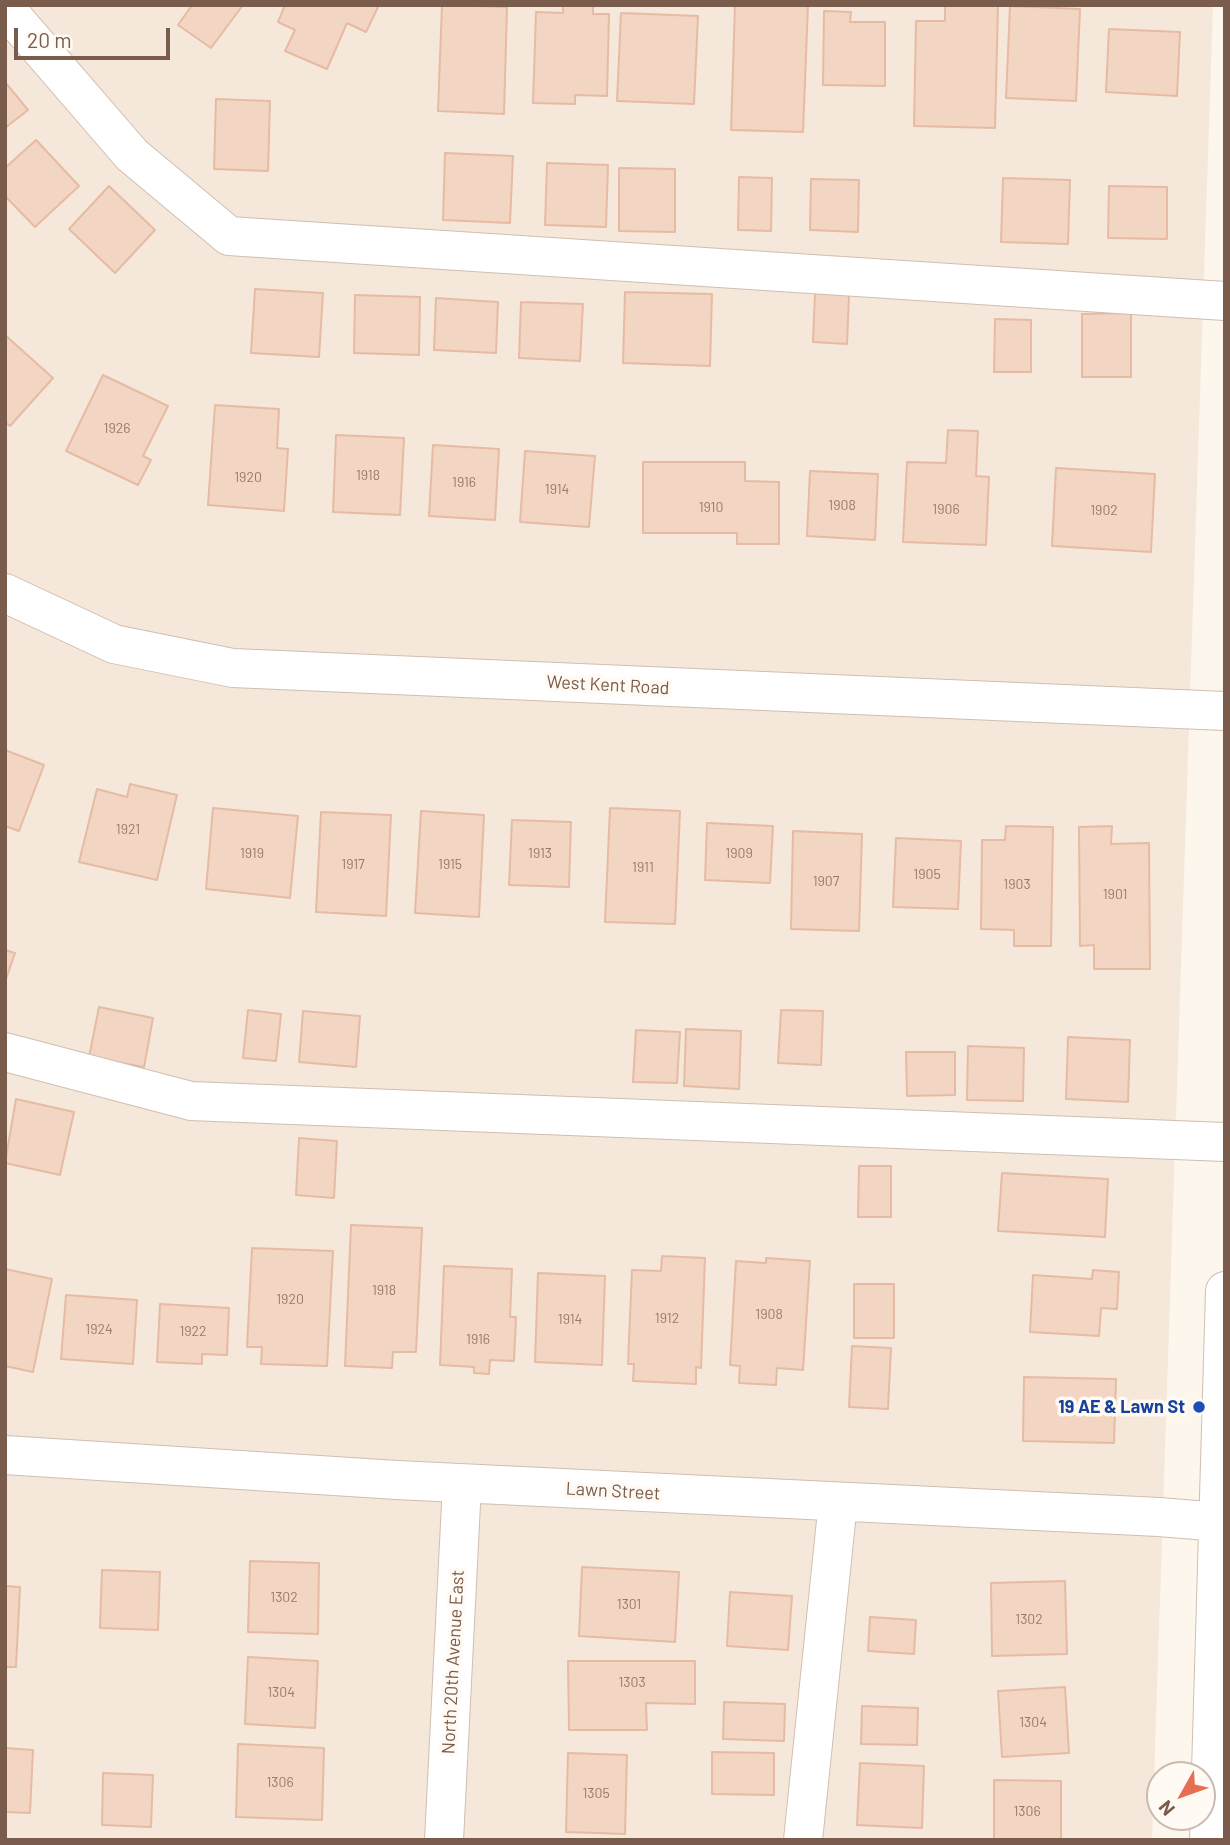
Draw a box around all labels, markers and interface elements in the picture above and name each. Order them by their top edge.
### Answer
scale bar [18,14,173,58]
text: 20 m [27,27,72,52]
house number: 1926 [104,420,130,436]
house number: 1918 [356,467,380,483]
house number: 1920 [234,469,262,485]
house number: 1916 [452,474,476,490]
house number: 1914 [545,481,569,497]
house number: 1908 [828,497,856,513]
house number: 1910 [699,499,723,515]
house number: 1906 [932,501,960,517]
house number: 1902 [1090,502,1118,518]
street label: West Kent Road [546,671,670,699]
house number: 1921 [116,821,140,837]
house number: 1919 [240,845,264,861]
house number: 1913 [528,845,552,861]
house number: 1909 [725,845,753,861]
house number: 1917 [341,856,365,872]
house number: 1915 [438,856,462,872]
house number: 1911 [632,859,654,875]
house number: 1905 [913,866,941,882]
house number: 1907 [813,873,839,889]
house number: 1903 [1003,876,1031,892]
house number: 1901 [1103,886,1127,902]
house number: 1918 [372,1282,396,1298]
house number: 1920 [276,1291,304,1307]
house number: 1908 [755,1306,783,1322]
house number: 1912 [655,1310,679,1326]
house number: 1914 [558,1311,582,1327]
house number: 1924 [85,1321,113,1337]
house number: 1922 [179,1323,207,1339]
house number: 1916 [466,1331,490,1347]
place label: 19 AE & Lawn St [1058,1396,1185,1418]
marker: 19 AE & Lawn St [1191,1399,1207,1415]
street label: Lawn Street [565,1478,661,1504]
street label: North 20th Avenue East [437,1569,469,1755]
house number: 1302 [270,1589,298,1605]
house number: 1301 [617,1596,641,1612]
house number: 1302 [1015,1611,1043,1627]
house number: 1303 [618,1674,646,1690]
house number: 1304 [267,1684,295,1700]
house number: 1304 [1019,1714,1047,1730]
north arrow [1146,1761,1216,1831]
house number: 1306 [266,1774,294,1790]
house number: 1305 [582,1785,610,1801]
text: N [1153,1796,1179,1821]
house number: 1306 [1013,1803,1041,1819]

